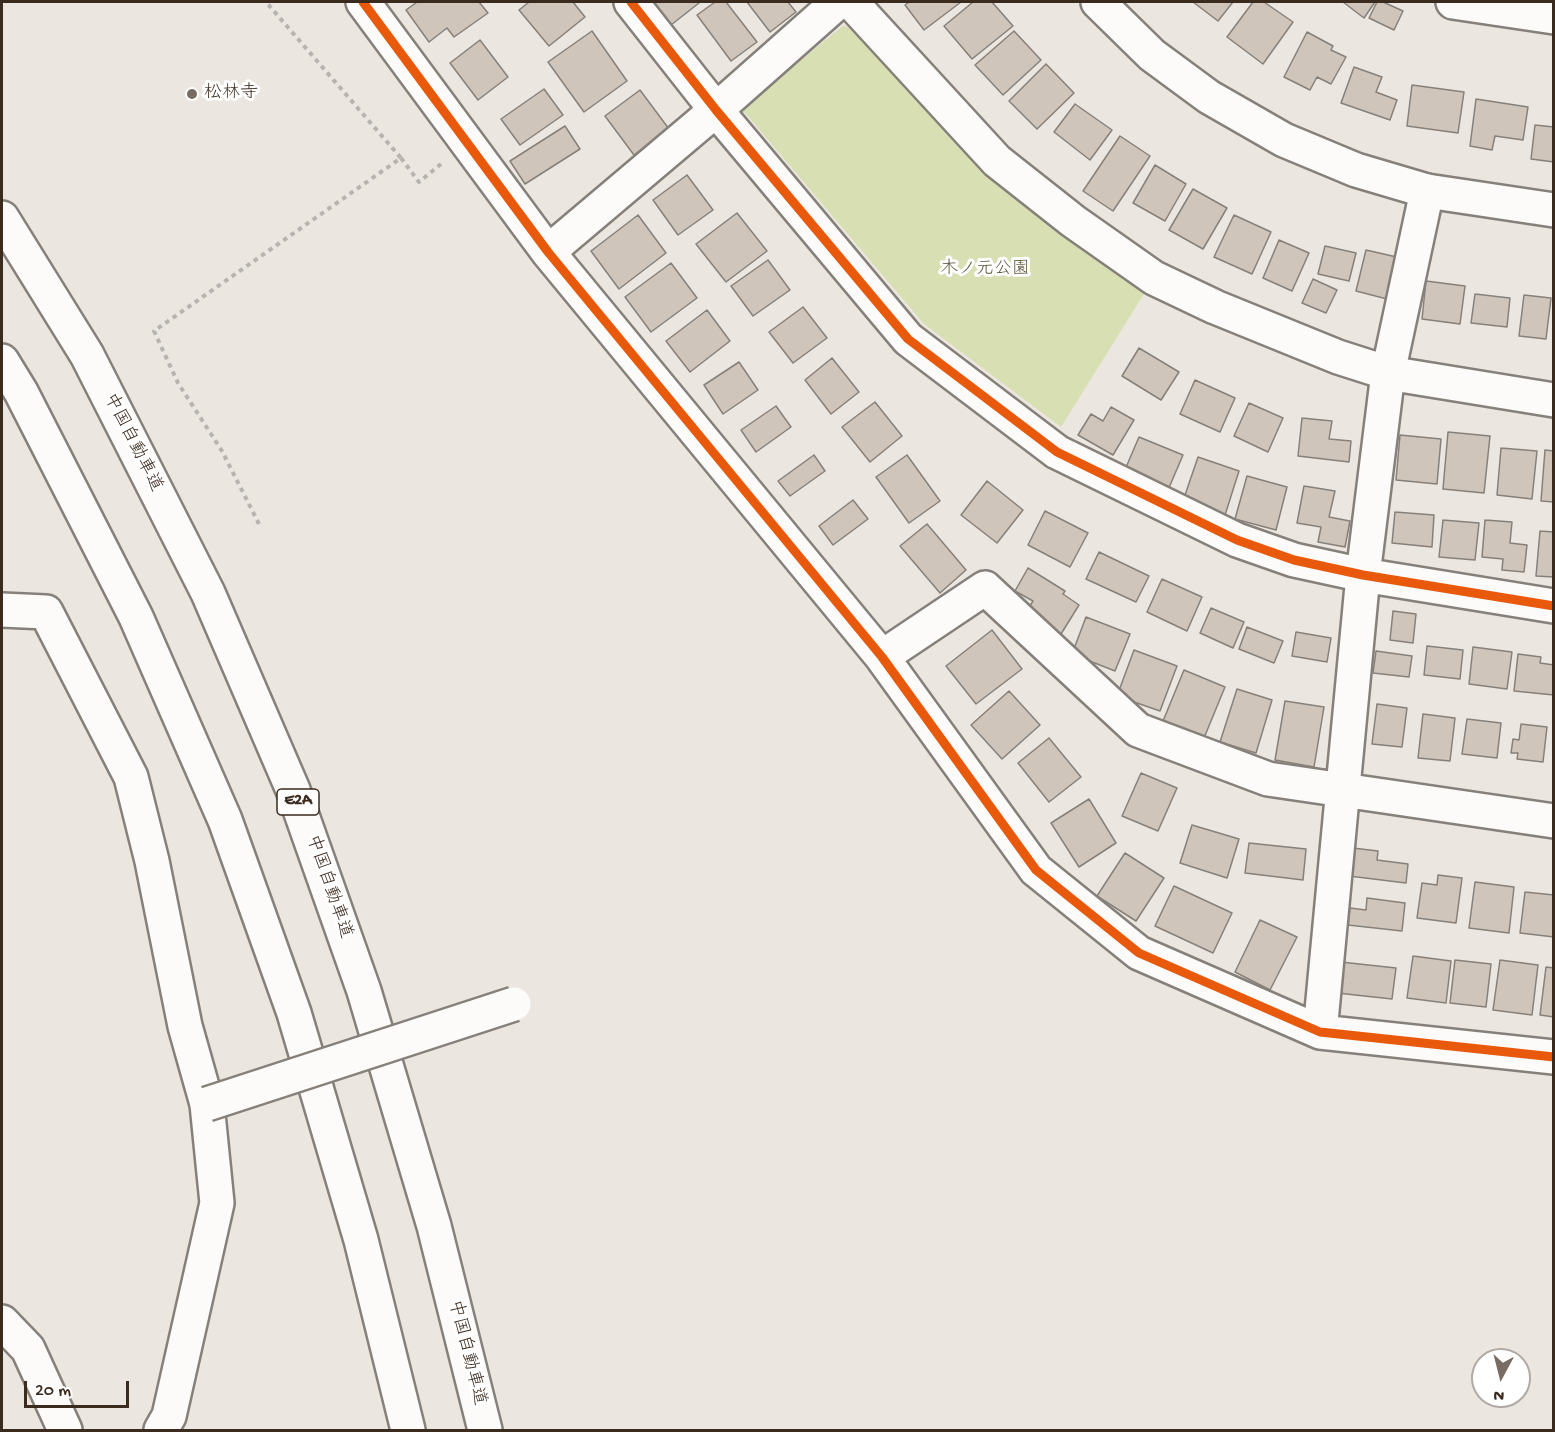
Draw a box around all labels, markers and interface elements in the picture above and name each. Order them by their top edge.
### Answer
place label: 松林寺 [204,83,258,105]
marker: 松林寺 [185,87,199,101]
park label: 木ノ元公園 [940,259,1030,281]
street label: 中国自動車道 [98,390,166,496]
road number: E2A [277,789,319,815]
street label: 中国自動車道 [300,832,356,942]
street label: 中国自動車道 [442,1298,490,1408]
north arrow [1471,1348,1531,1408]
scale bar [27,1369,132,1407]
text: 20 m [35,1381,71,1402]
text: N [1493,1384,1505,1404]

